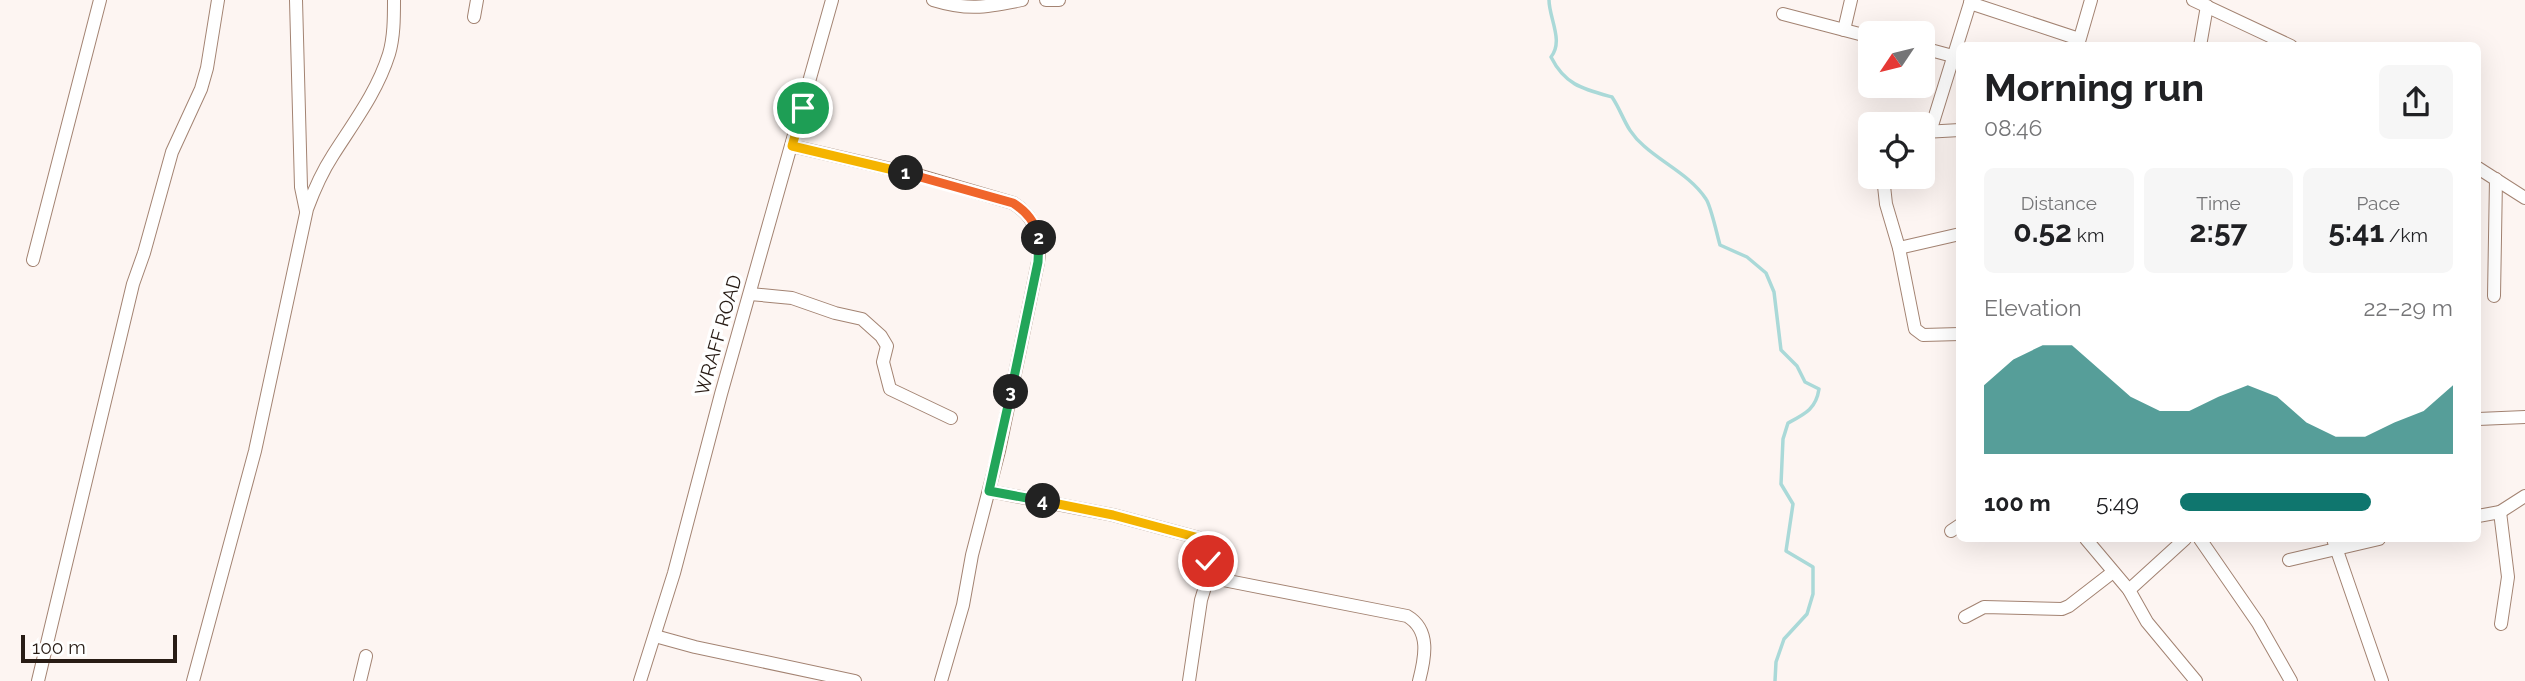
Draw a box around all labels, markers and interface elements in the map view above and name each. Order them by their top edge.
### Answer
north arrow [1858,21,1936,98]
map controls [1858,21,1935,189]
text: Morning run [1984,65,2204,110]
button: share [2379,65,2453,139]
pin [773,78,833,138]
icon: arrive [784,89,822,127]
button: locate [1858,112,1935,189]
text: 08:46 [1984,114,2042,141]
pin: 1 [888,156,923,190]
text: 1 [901,161,910,183]
text: Distance [2021,192,2097,214]
text: Time [2196,192,2241,214]
text: Pace [2356,192,2400,214]
text: 0.52 [2013,214,2072,249]
text: 2:57 [2190,214,2247,249]
text: 5:41 [2328,214,2384,249]
pin: 2 [1021,220,1056,256]
text: km [2072,224,2104,246]
text: /km [2384,224,2428,246]
text: 2 [1033,226,1044,248]
street label: WRAFF ROAD [690,272,746,398]
text: Elevation [1984,294,2082,321]
text: 22–29 m [2364,294,2453,321]
pin: 3 [993,374,1028,410]
text: 3 [1005,380,1016,402]
pin: 4 [1026,484,1060,518]
text: 4 [1037,489,1048,511]
text: 100 m [1984,489,2051,516]
text: 5:49 [2096,489,2139,516]
pin [1178,531,1238,591]
icon: check [1189,542,1227,580]
scale bar [21,632,177,664]
text: 100 m [32,636,86,658]

